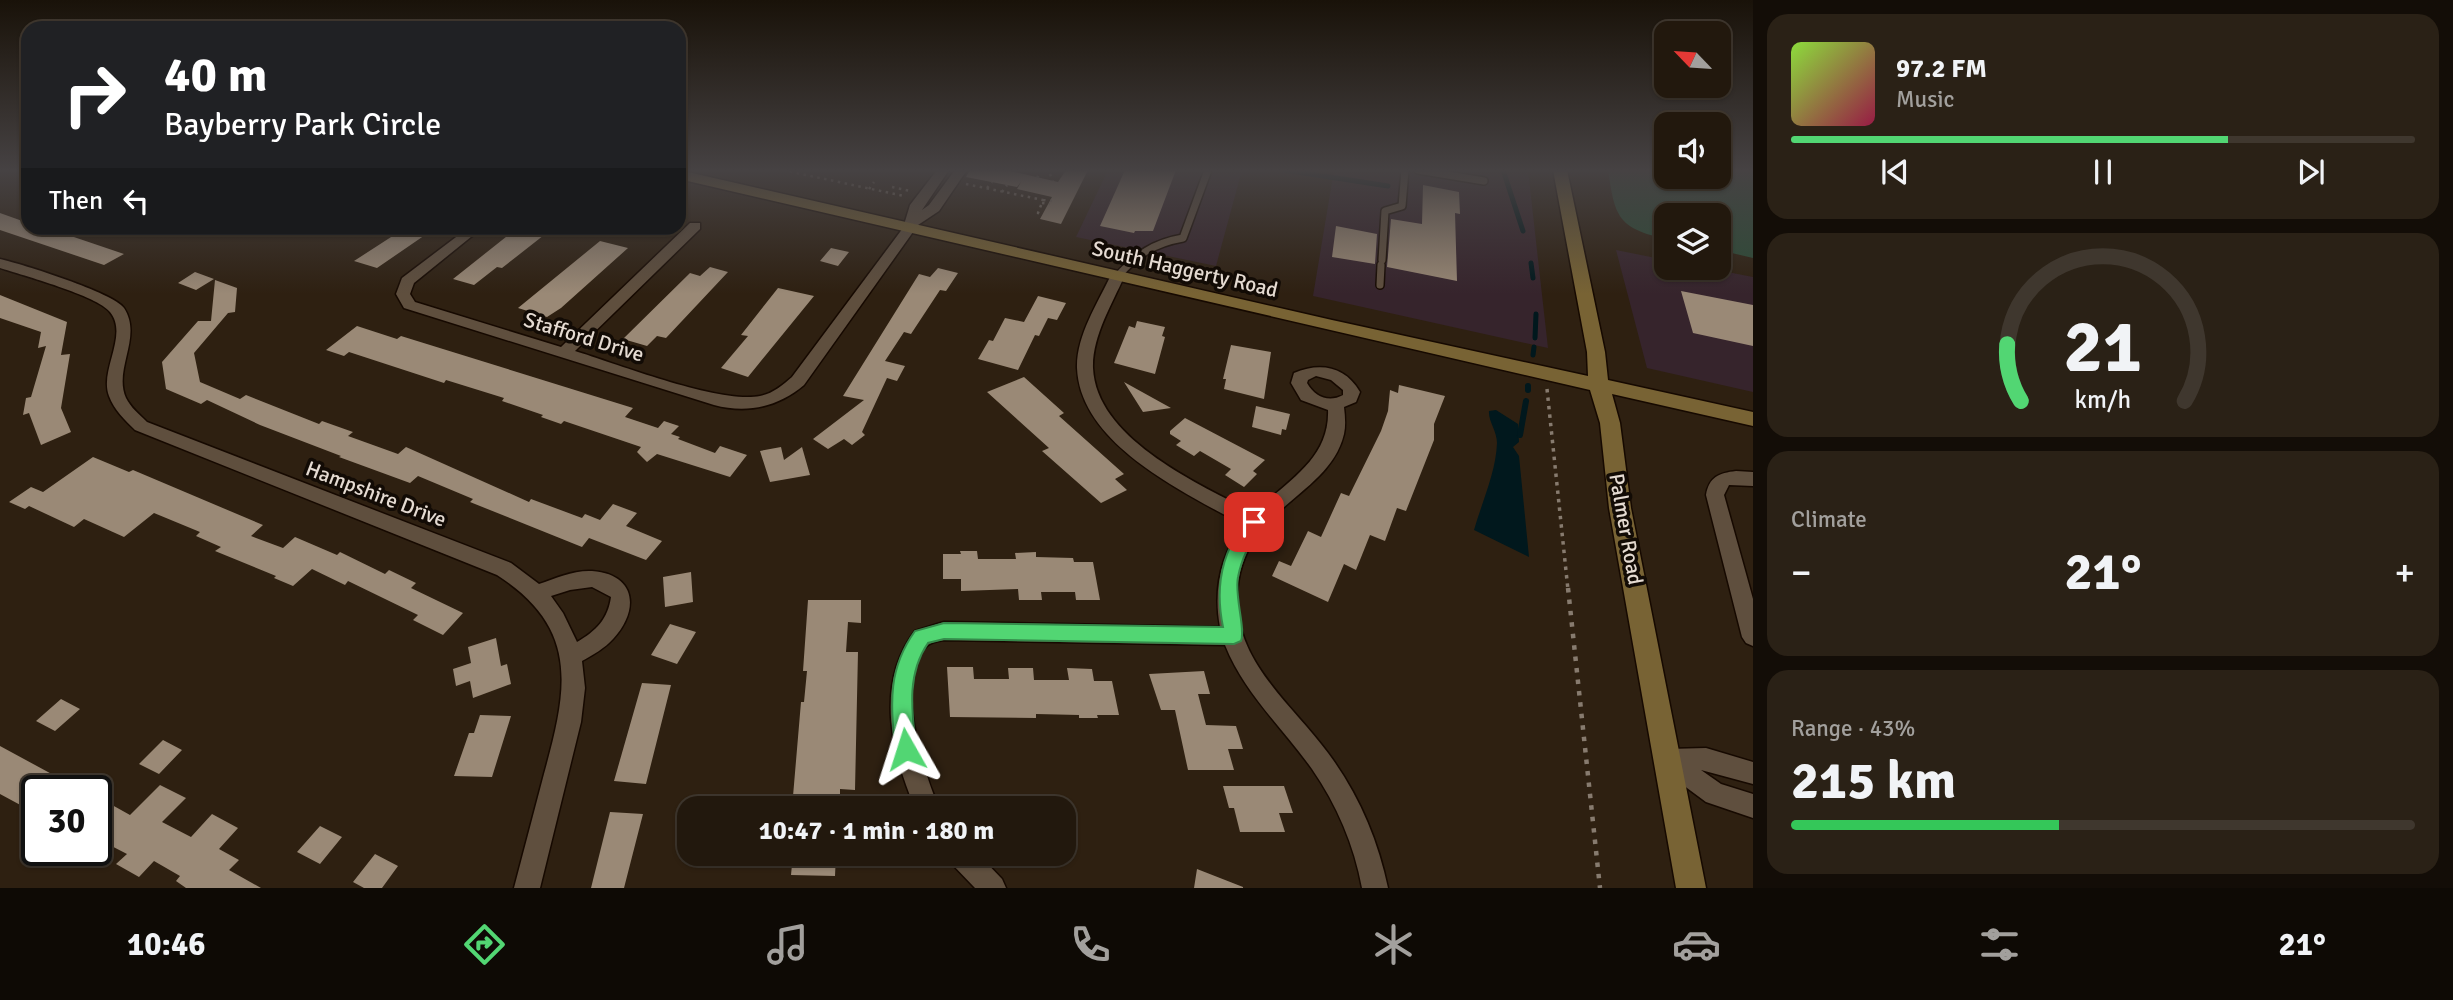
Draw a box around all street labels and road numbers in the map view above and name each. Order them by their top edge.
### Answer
street label: South Haggerty Road [1090,235,1280,303]
street label: Stafford Drive [521,306,647,368]
street label: Hampshire Drive [302,455,450,533]
street label: Palmer Road [1603,471,1649,587]

